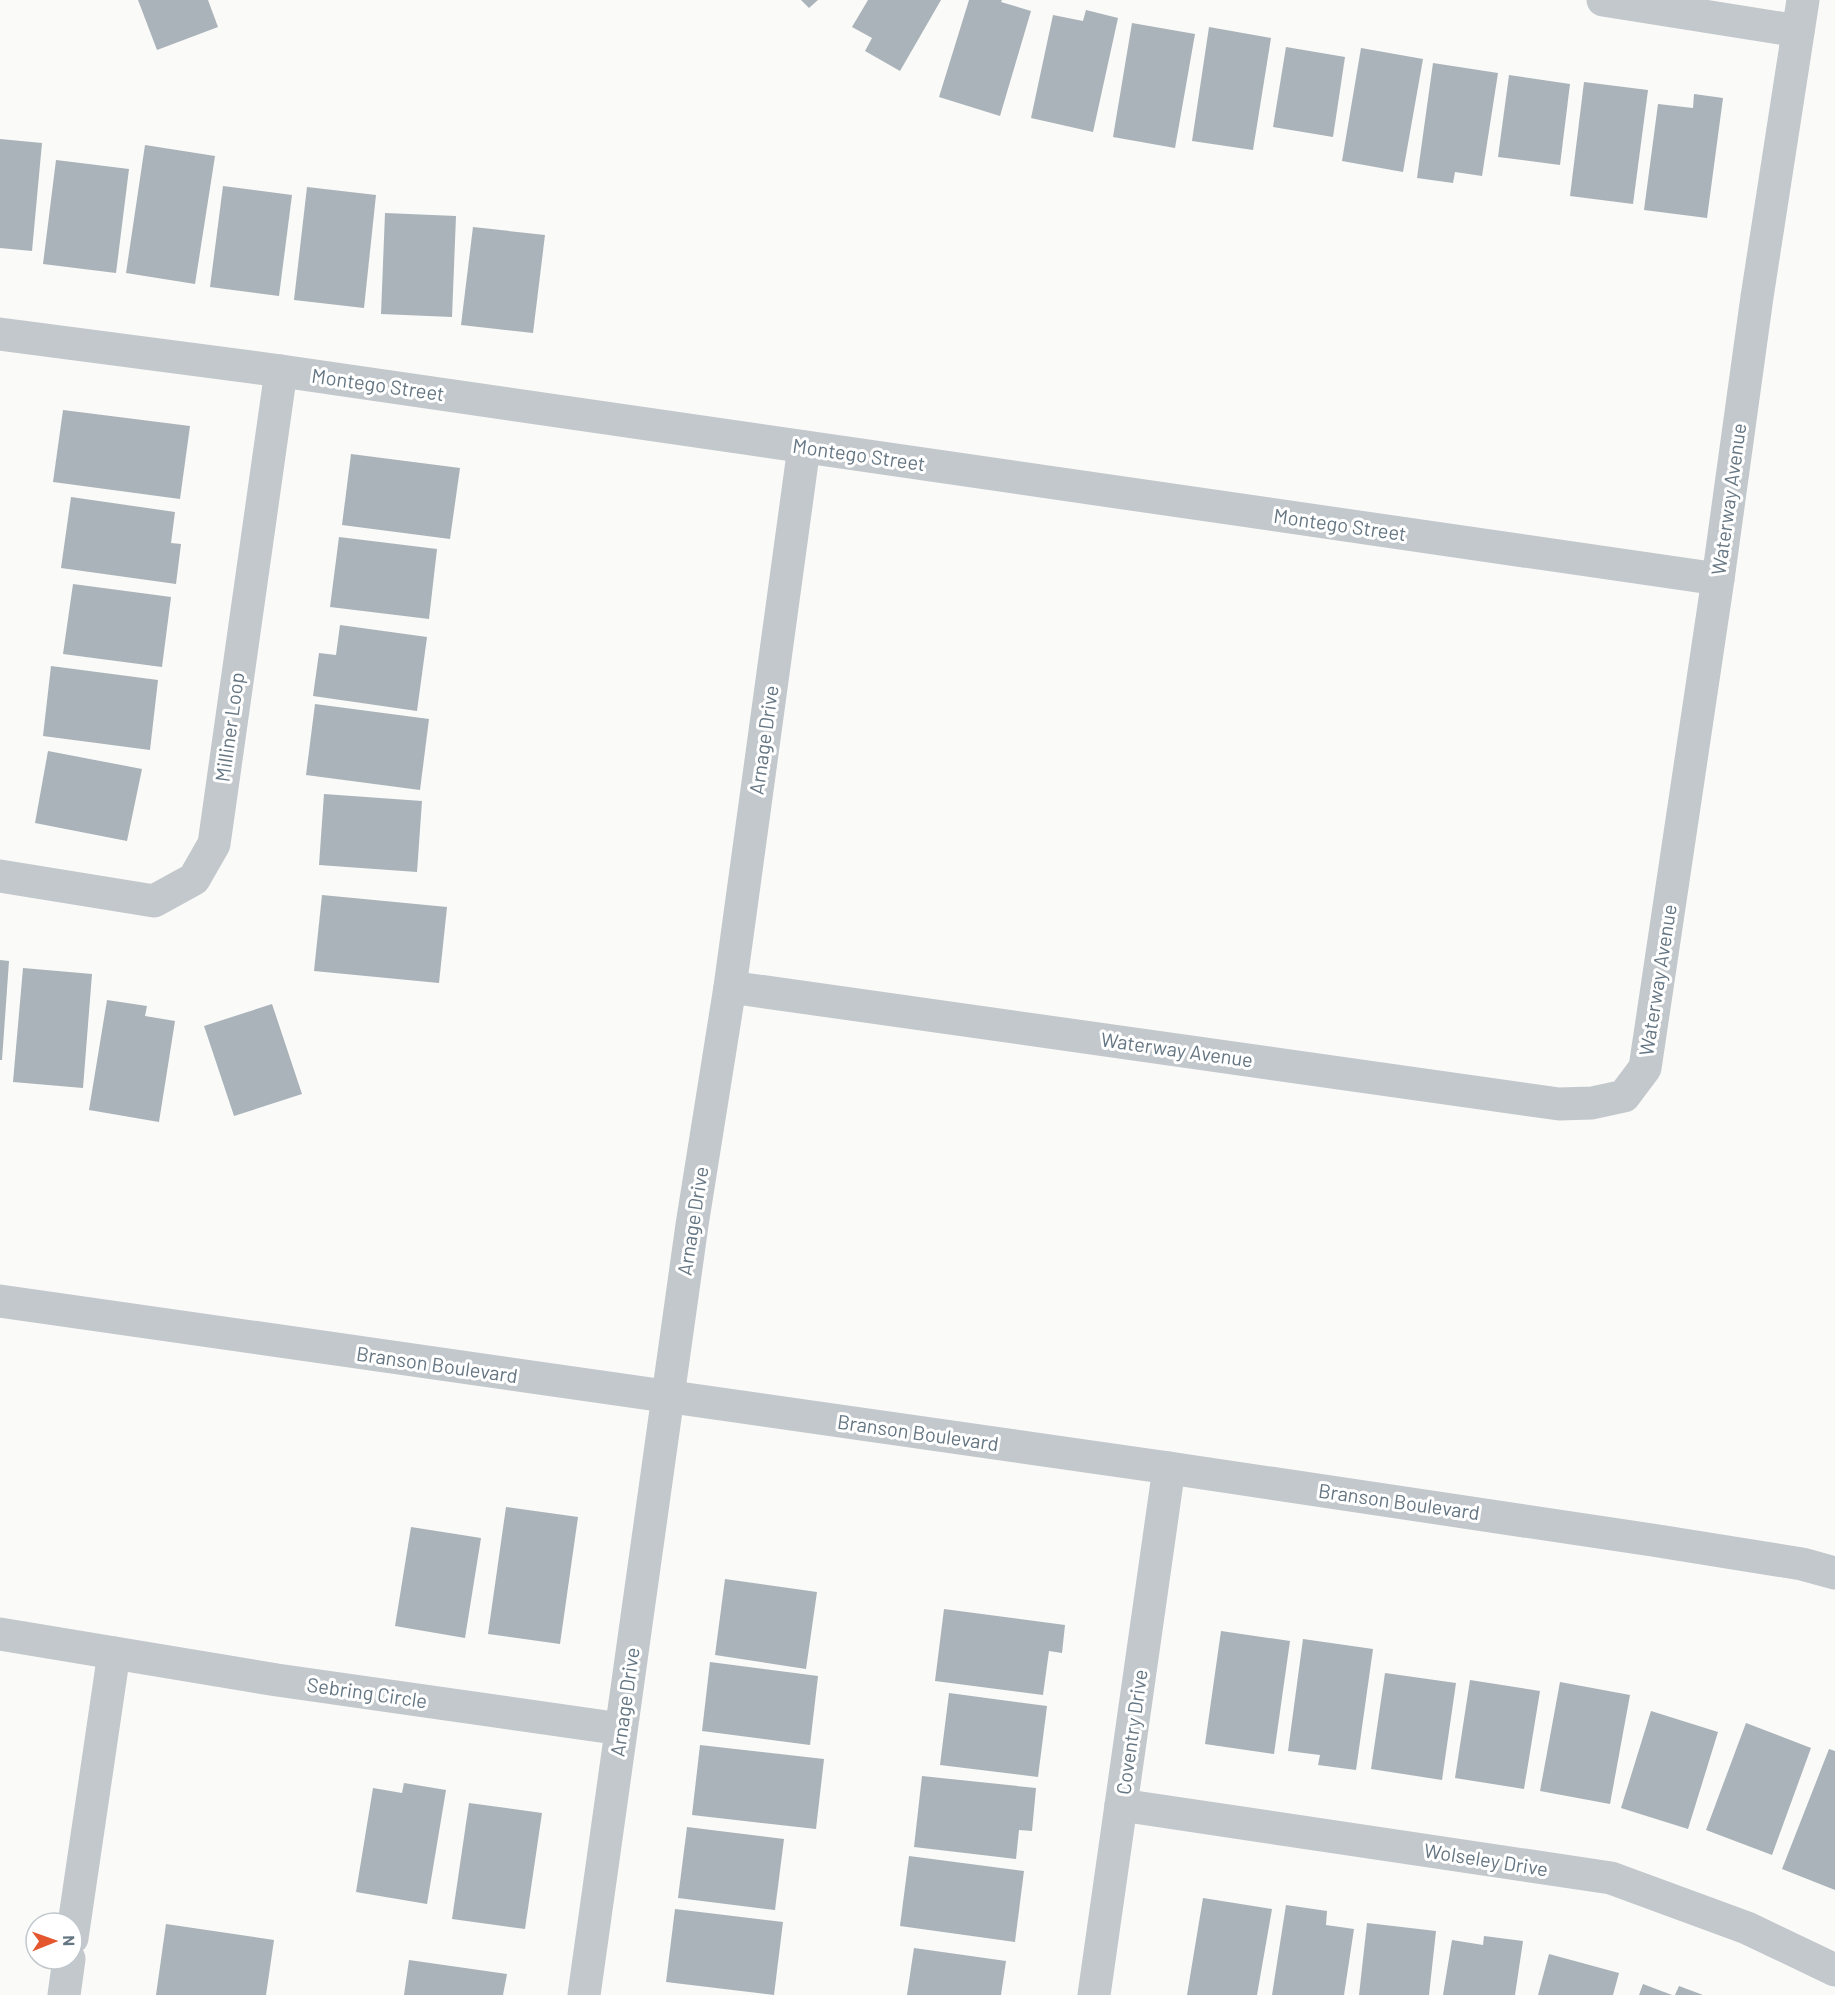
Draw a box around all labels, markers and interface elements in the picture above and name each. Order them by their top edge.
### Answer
street label: Montego Street [310,363,446,405]
street label: Waterway Avenue [1705,421,1751,576]
street label: Montego Street [791,433,927,475]
street label: Montego Street [1272,503,1408,545]
street label: Milliner Loop [209,670,249,783]
street label: Arnage Drive [743,684,783,796]
street label: Waterway Avenue [1633,902,1681,1057]
street label: Waterway Avenue [1100,1026,1255,1072]
street label: Arnage Drive [672,1164,712,1277]
street label: Branson Boulevard [355,1341,519,1387]
street label: Branson Boulevard [836,1409,1000,1455]
street label: Branson Boulevard [1317,1478,1481,1524]
street label: Arnage Drive [604,1646,644,1758]
street label: Coventry Drive [1110,1668,1152,1796]
street label: Sebring Circle [305,1672,429,1712]
street label: Wolseley Drive [1422,1837,1550,1881]
north arrow [24,1911,84,1971]
text: N [60,1935,79,1946]

